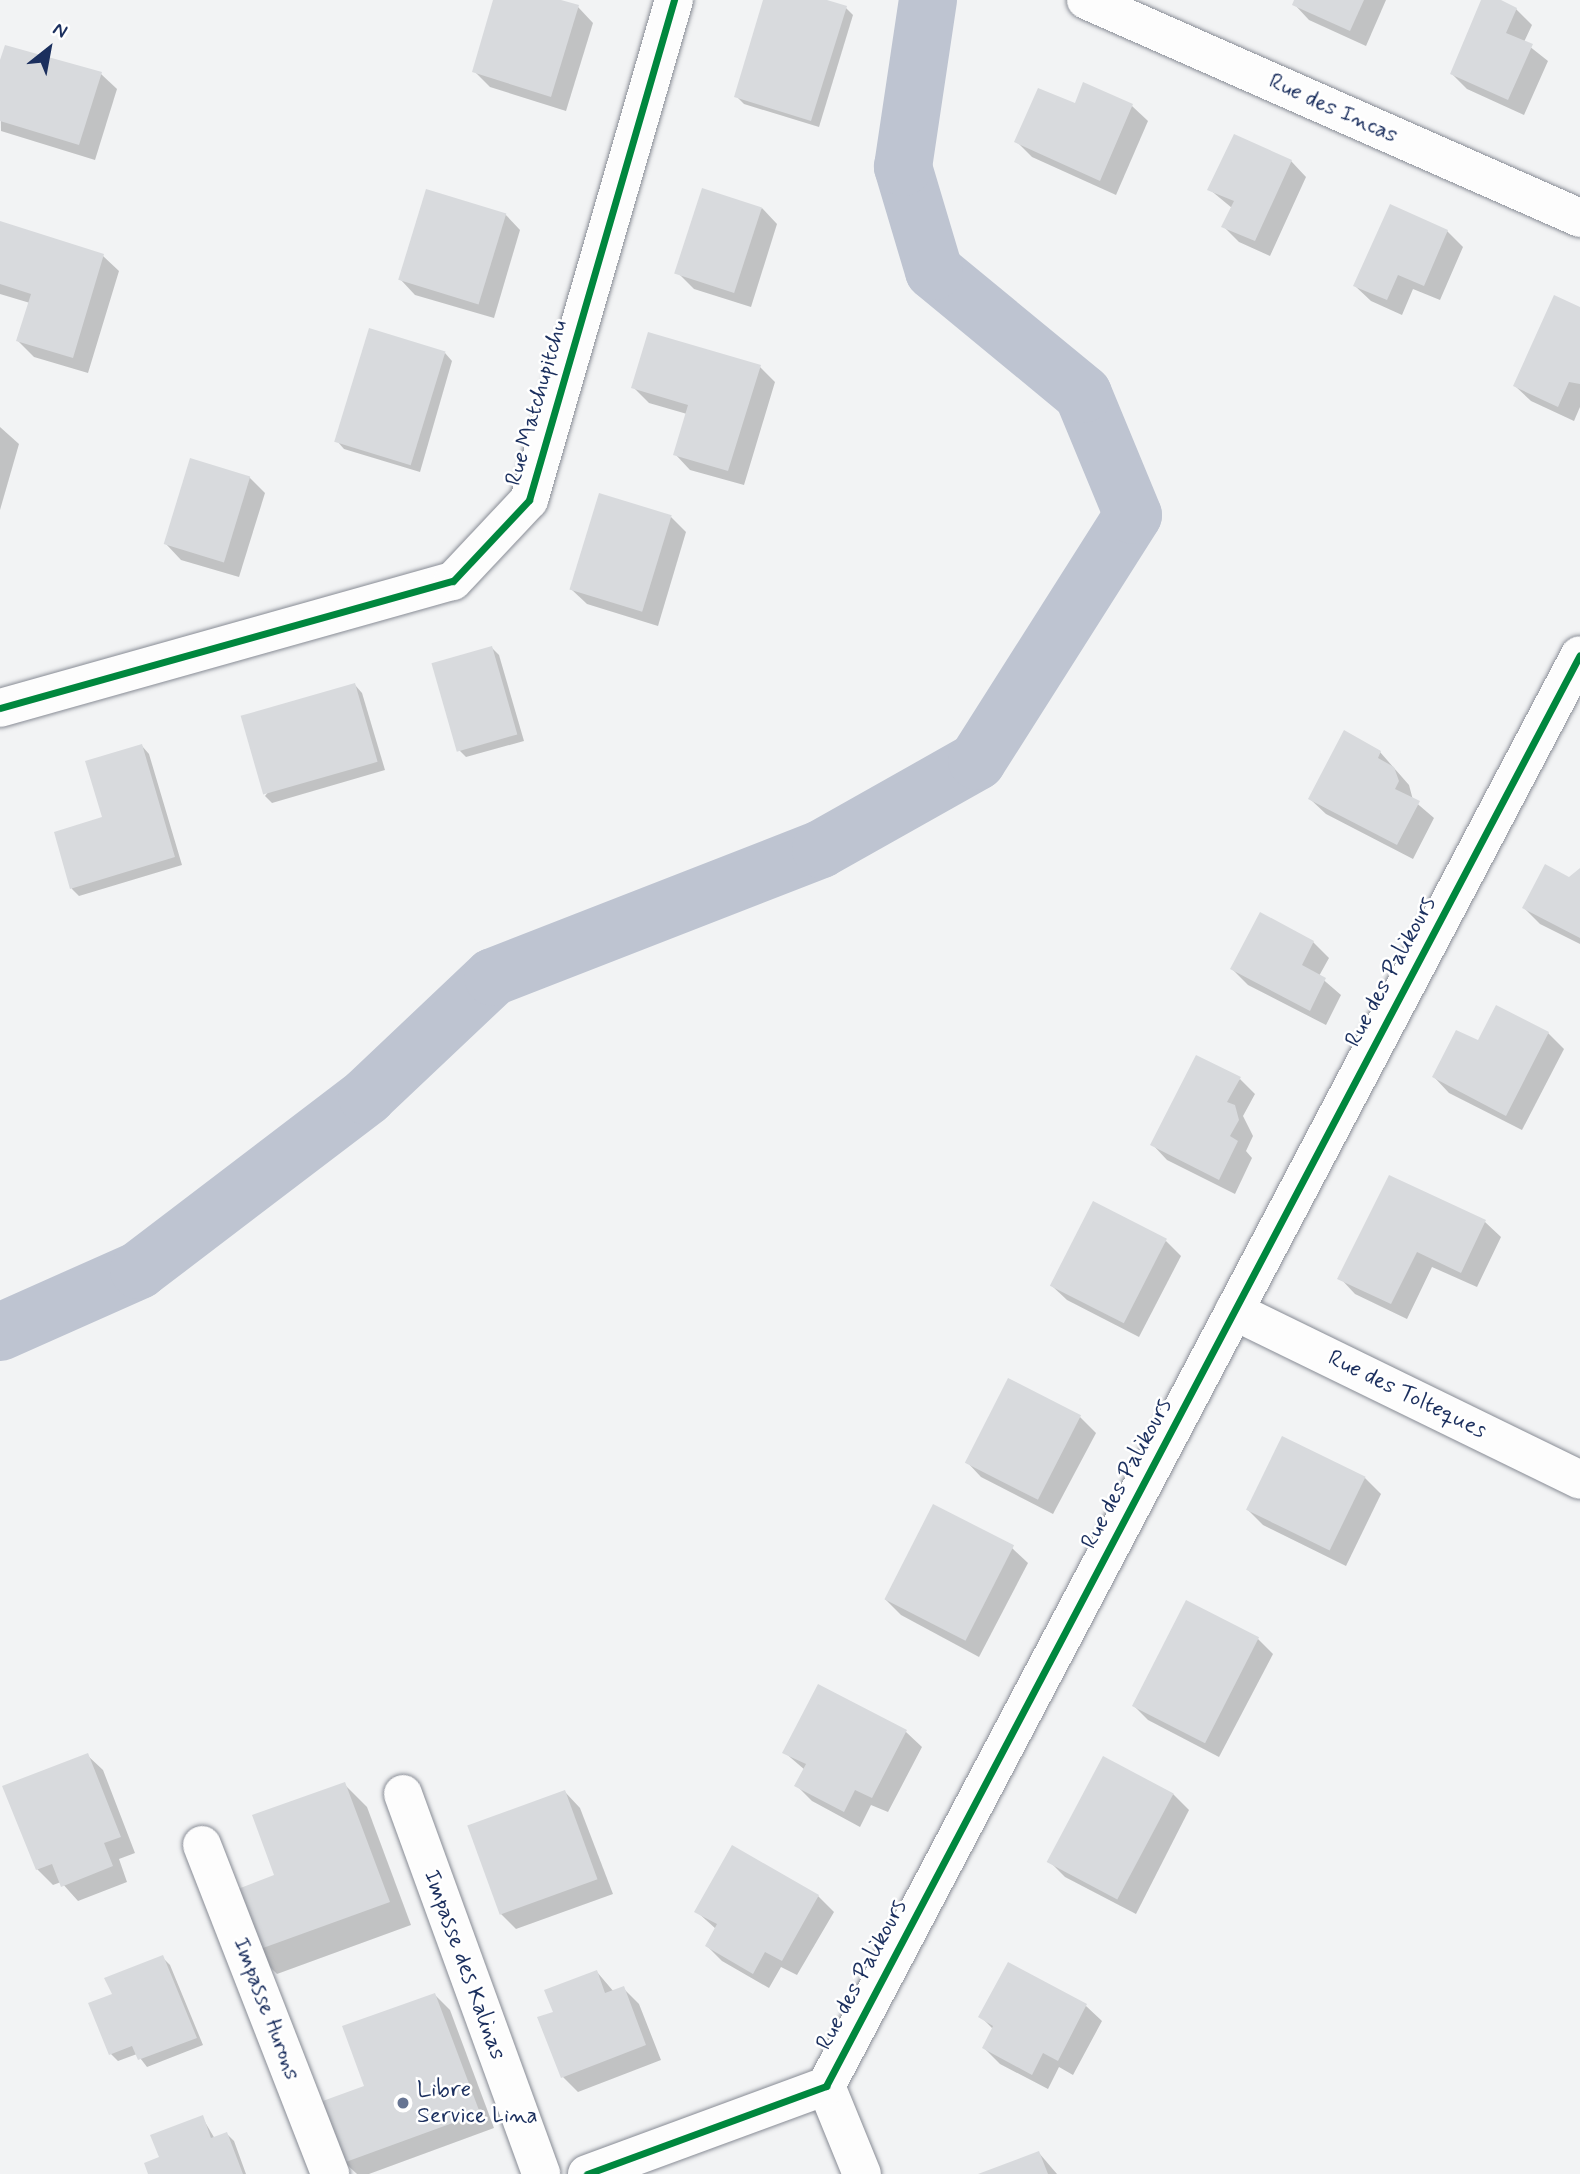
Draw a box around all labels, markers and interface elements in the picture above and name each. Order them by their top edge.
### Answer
north arrow [14,14,84,84]
text: N [48,17,72,45]
street label: Rue des Incas [1266,69,1400,149]
street label: Rue Matchupitchu [500,318,574,488]
street label: Rue des Palikours [1340,893,1442,1051]
street label: Rue des Tolteques [1323,1345,1491,1445]
street label: Rue des Palikours [1076,1395,1178,1553]
street label: Impasse des Kalinas [417,1866,511,2064]
street label: Rue des Palikours [811,1896,913,2054]
street label: Impasse Hurons [226,1933,306,2085]
place label: Libre Service Lina [417,2076,535,2130]
marker: Libre Service Lina [395,2095,411,2111]

